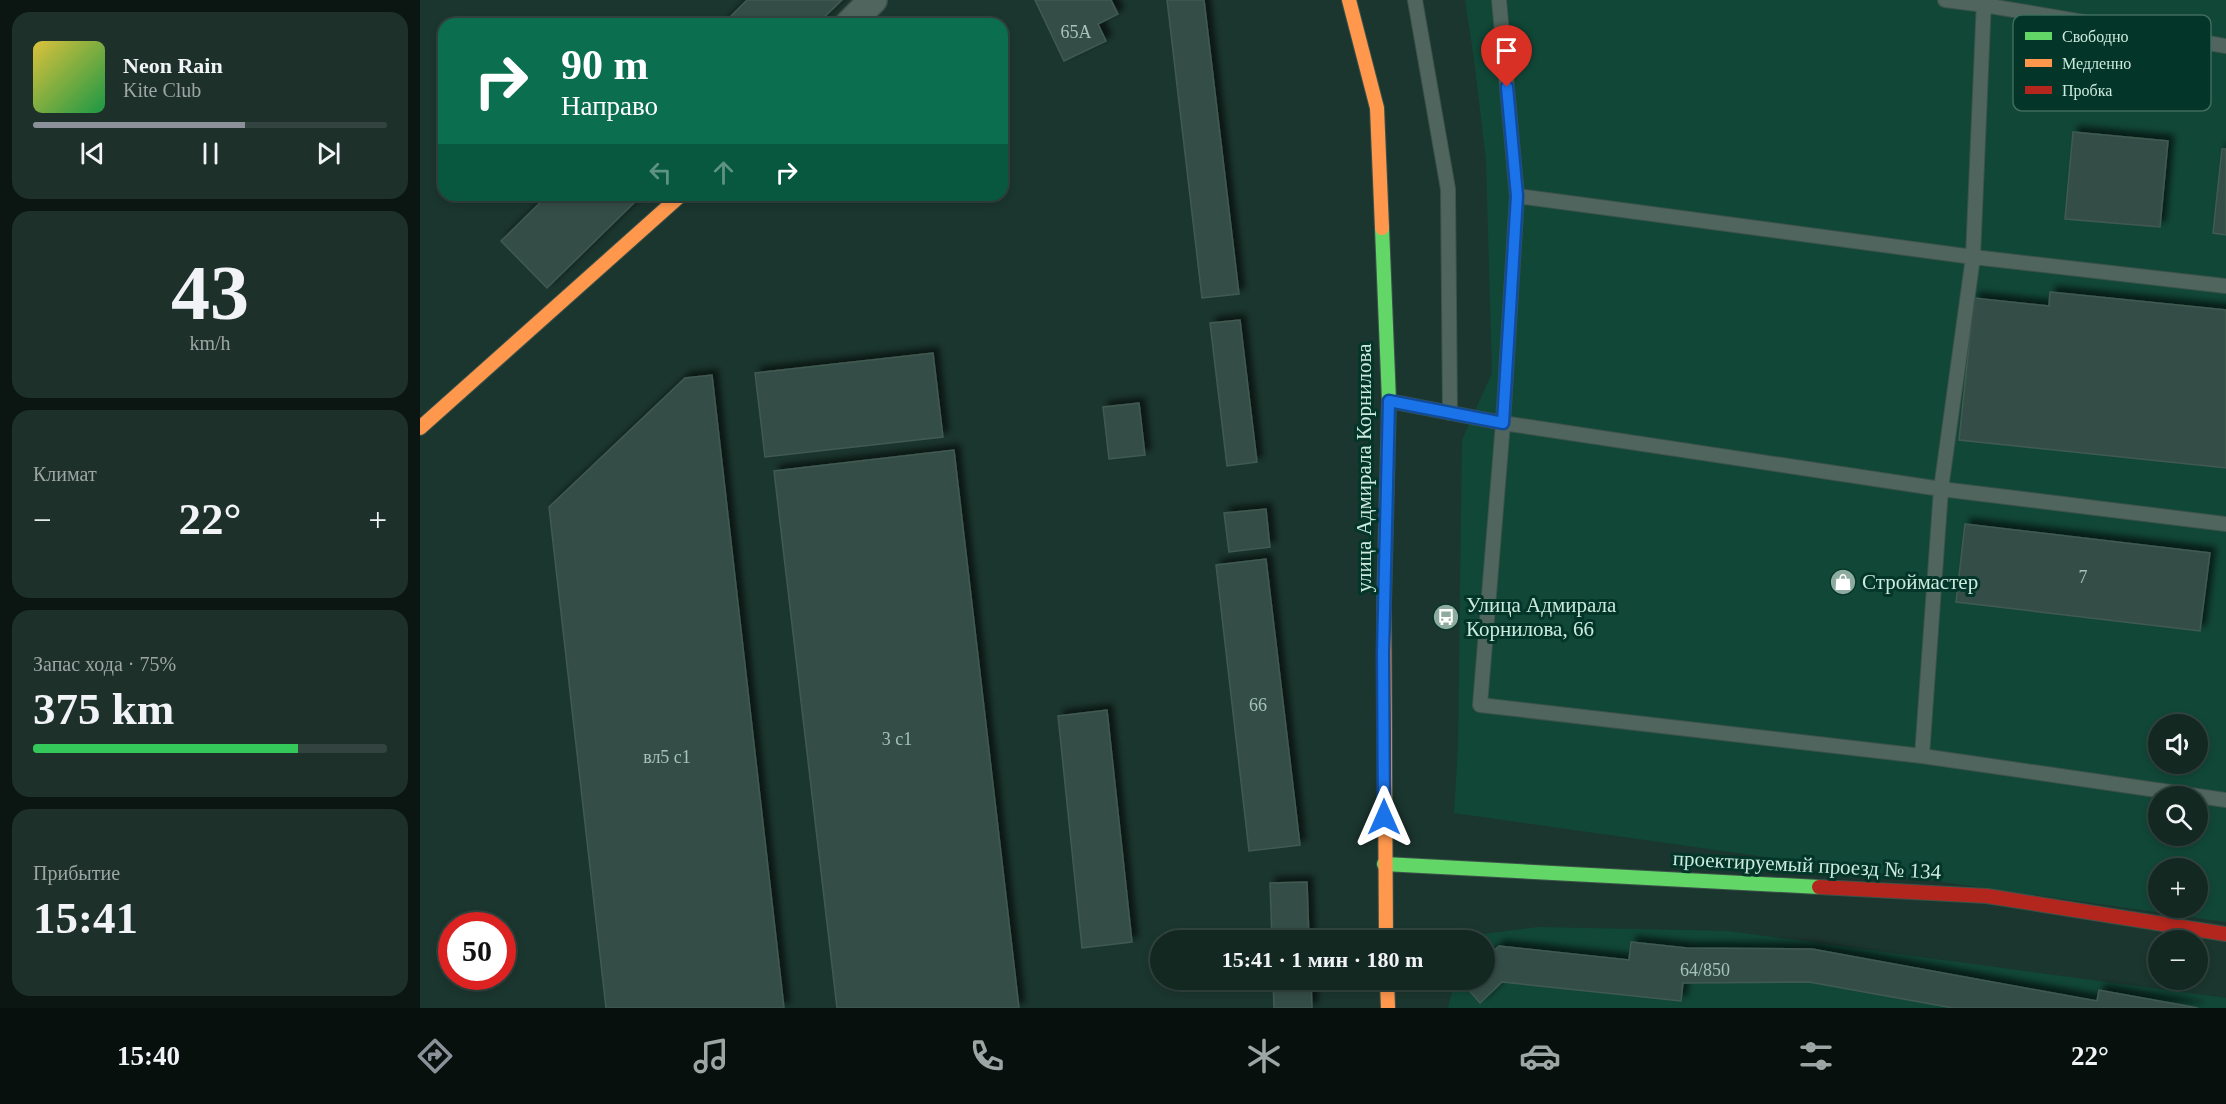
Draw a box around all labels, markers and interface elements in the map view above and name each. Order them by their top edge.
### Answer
legend [2013,15,2211,111]
house number: 65А [1061,22,1092,42]
pin [1481,25,1532,87]
text: Свободно [2062,28,2129,46]
icon: arrive [1490,34,1523,67]
icon: right [462,42,540,120]
text: 90 m [561,42,649,88]
text: Neon Rain [123,53,223,78]
text: Медленно [2062,55,2131,73]
text: Kite Club [123,79,201,101]
text: Пробка [2062,82,2112,100]
text: Направо [561,91,658,121]
icon: previous [76,137,109,170]
icon: pause [194,137,227,170]
icon: next [312,137,345,170]
icon: left [644,156,677,189]
icon: ahead [707,156,740,189]
icon: right [770,156,803,189]
text: 43 [171,249,249,336]
text: km/h [189,332,231,354]
street label: улица Адмирала Корнилова [1352,343,1376,592]
text: Климат [33,463,97,485]
text: 22° [179,494,242,544]
text: − [33,502,52,538]
text: + [368,502,387,538]
shop icon: Строймастер [1828,567,1858,597]
house number: 7 [2079,567,2088,587]
place label: Строймастер [1862,570,1978,594]
place label: Улица Адмирала Корнилова, 66 [1466,593,1617,641]
bus stop icon: Улица Адмирала Корнилова, 66 [1431,602,1461,632]
text: Запас хода · 75% [33,653,176,675]
text: 375 km [33,684,174,734]
house number: 66 [1249,695,1267,715]
map controls [2148,714,2208,990]
button: sound [2148,714,2208,774]
house number: 3 с1 [882,729,912,749]
house number: вл5 с1 [643,747,691,767]
position arrow [1352,785,1416,849]
button: search [2148,786,2208,846]
street label: проектируемый проезд № 134 [1672,846,1942,884]
button: + [2148,858,2208,918]
text: Прибытие [33,862,120,884]
text: 15:41 [33,893,138,943]
speed limit sign: 50 [438,912,516,990]
button: − [2148,930,2208,990]
text: 15:41 · 1 мин · 180 m [1222,947,1423,972]
house number: 64/850 [1680,960,1730,980]
icon: directions [414,1035,456,1077]
icon: music [690,1035,732,1077]
icon: phone [966,1035,1008,1077]
icon: climate [1243,1035,1285,1077]
icon: car [1519,1035,1561,1077]
icon: filters [1795,1035,1837,1077]
text: 15:40 [117,1041,180,1071]
text: 22° [2071,1041,2109,1071]

